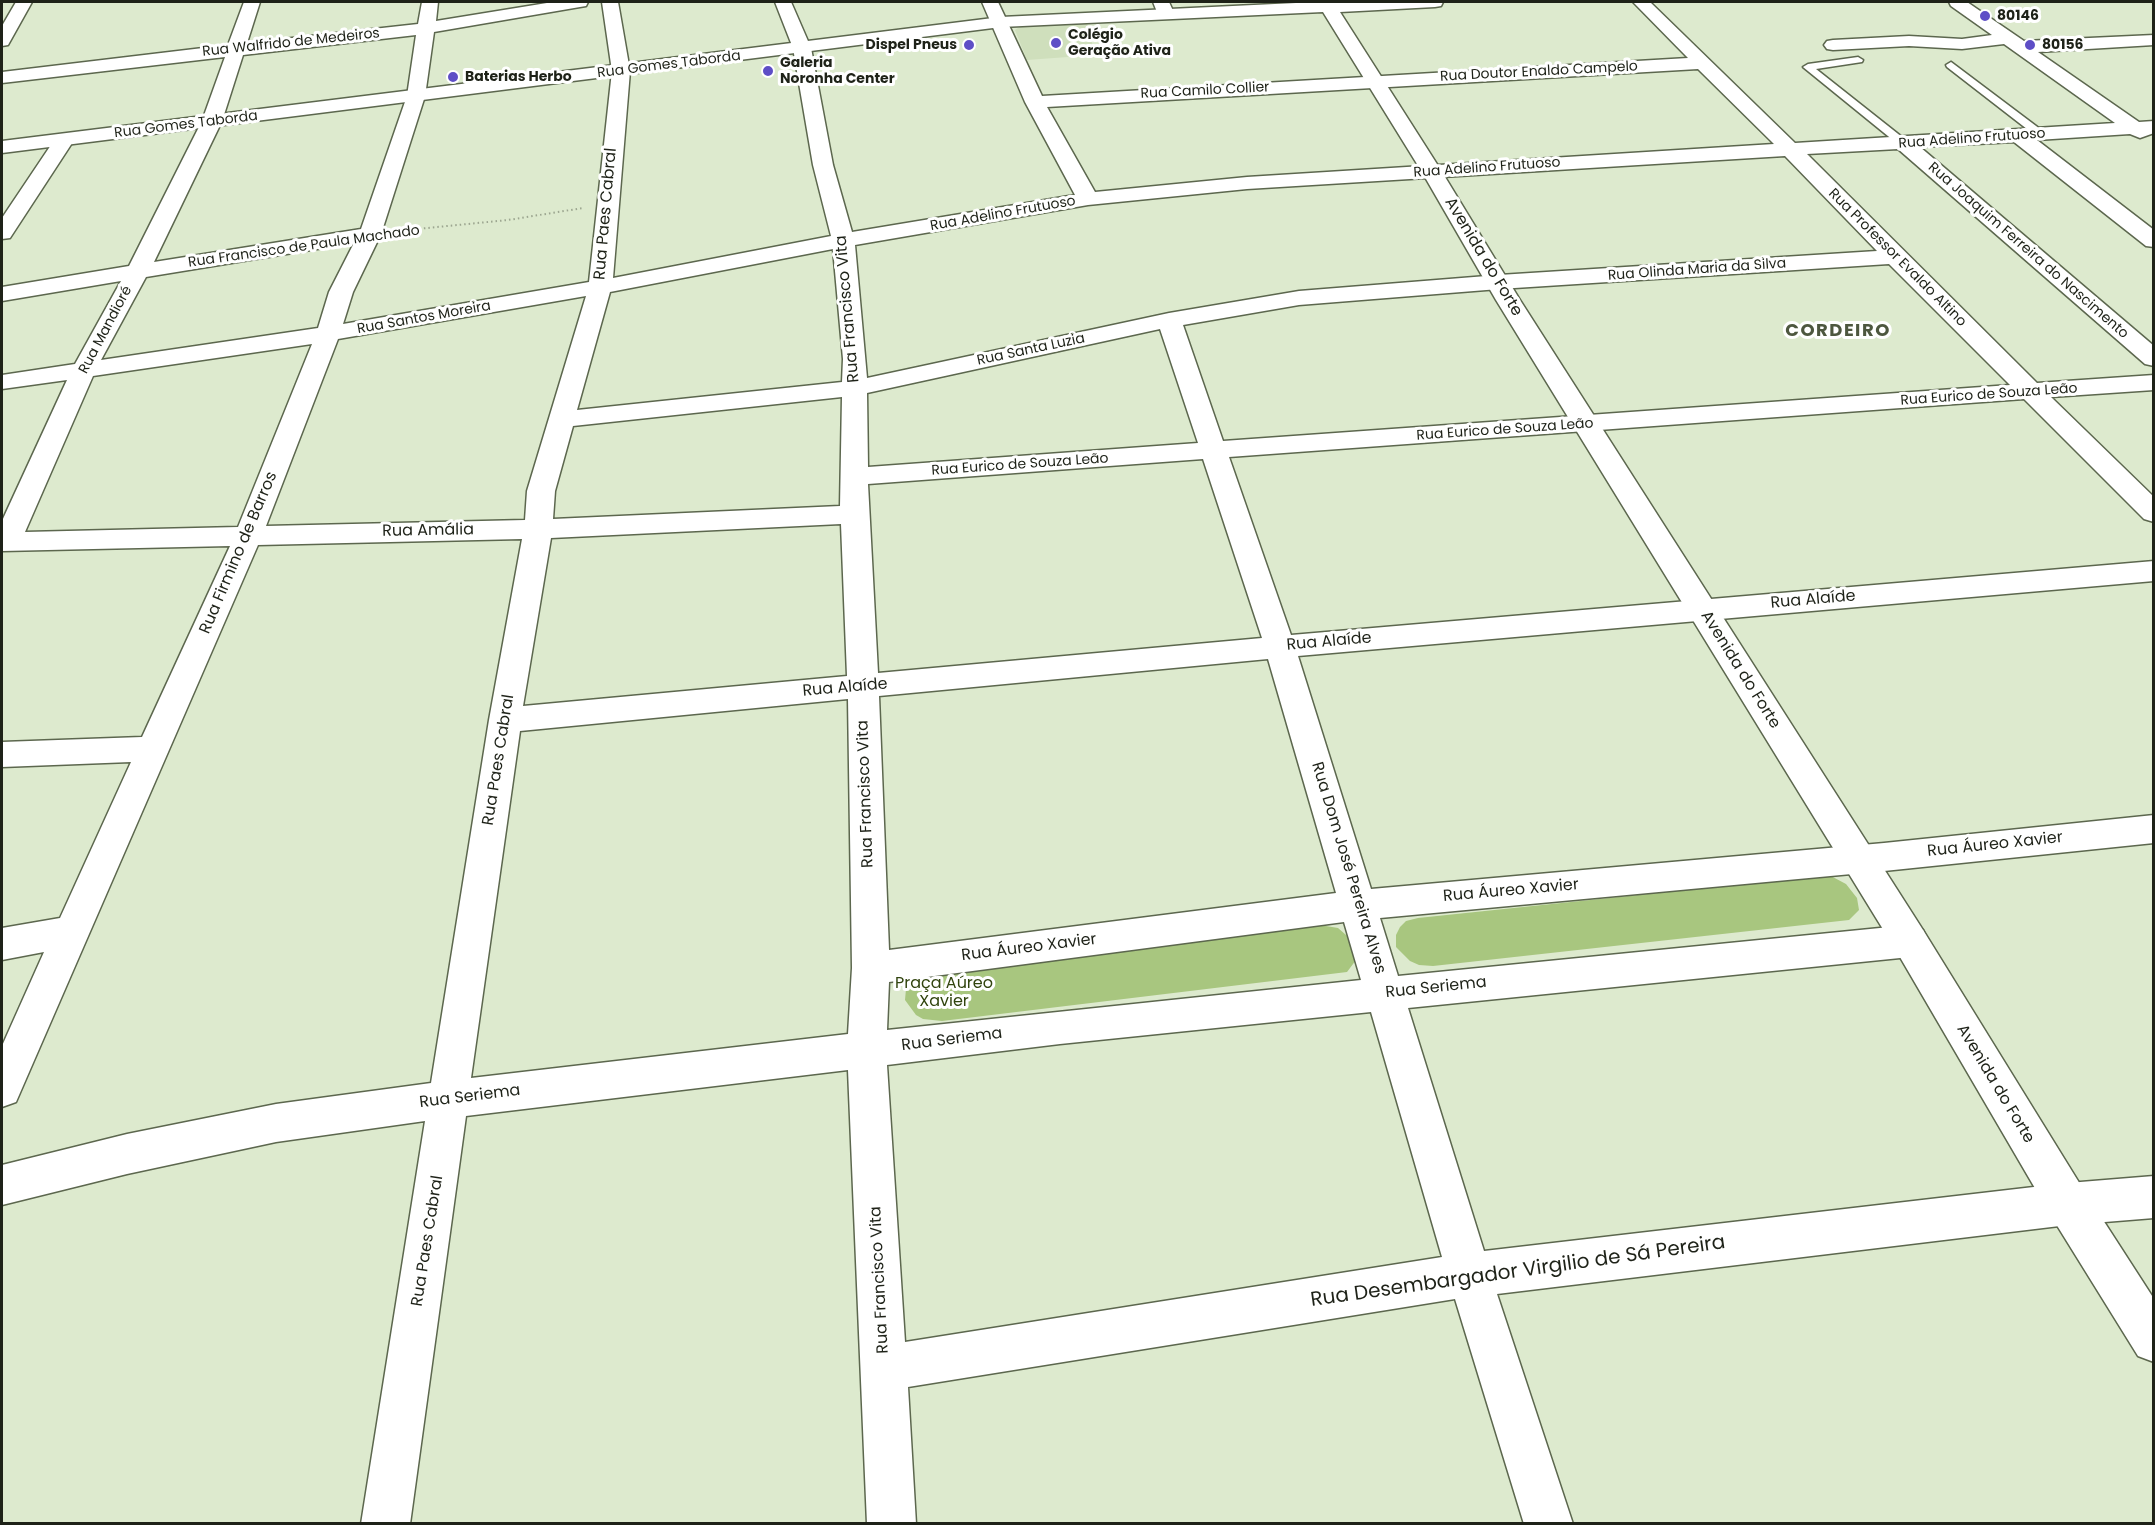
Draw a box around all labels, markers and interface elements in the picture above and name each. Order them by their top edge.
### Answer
place label: 80146 [1997,8,2039,24]
marker: 80146 [1978,9,1992,23]
street label: Rua Walfrido de Medeiros [201,25,381,61]
place label: Colégio Geração Ativa [1068,27,1171,60]
marker: Colégio Geração Ativa [1049,36,1063,50]
place label: Dispel Pneus [866,37,957,53]
place label: 80156 [2042,37,2083,53]
marker: Dispel Pneus [962,38,976,52]
marker: 80156 [2023,38,2037,52]
street label: Rua Gomes Taborda [596,48,742,82]
place label: Galeria Noronha Center [780,55,895,88]
street label: Rua Doutor Enaldo Campelo [1440,58,1638,86]
marker: Galeria Noronha Center [761,64,775,78]
place label: Baterias Herbo [465,69,572,85]
marker: Baterias Herbo [446,70,460,84]
street label: Rua Camilo Collier [1140,79,1270,103]
street label: Rua Gomes Taborda [113,108,259,142]
street label: Rua Adelino Frutuoso [1898,125,2046,153]
street label: Rua Paes Cabral [591,147,621,281]
street label: Rua Adelino Frutuoso [1413,154,1561,182]
street label: Rua Joaquim Ferreira do Nascimento [1924,159,2132,343]
street label: Rua Professor Evaldo Altino [1825,186,1969,330]
street label: Rua Adelino Frutuoso [929,193,1077,235]
street label: Avenida do Forte [1440,194,1526,320]
street label: Rua Francisco de Paula Machado [187,222,421,272]
street label: Rua Francisco Vita [832,235,864,383]
street label: Rua Olinda Maria da Silva [1607,255,1787,285]
street label: Rua Mandioré [76,283,136,377]
street label: Rua Santos Moreira [356,298,492,338]
district label: CORDEIRO [1785,320,1891,342]
street label: Rua Santa Luzia [976,330,1086,370]
street label: Rua Eurico de Souza Leão [1900,380,2078,410]
street label: Rua Eurico de Souza Leão [1416,415,1594,445]
street label: Rua Eurico de Souza Leão [931,450,1109,480]
street label: Rua Firmino de Barros [196,469,282,637]
street label: Rua Amália [382,521,474,541]
street label: Rua Alaíde [1770,587,1856,613]
street label: Avenida do Forte [1696,608,1784,732]
street label: Rua Alaíde [1286,629,1372,655]
street label: Rua Alaíde [802,675,888,701]
street label: Rua Paes Cabral [479,693,519,827]
street label: Rua Francisco Vita [854,720,878,868]
street label: Rua Dom José Pereira Alves [1307,760,1389,976]
street label: Rua Áureo Xavier [1926,828,2064,862]
street label: Rua Áureo Xavier [1442,876,1580,906]
street label: Rua Áureo Xavier [960,930,1098,966]
street label: Rua Seriema [1385,973,1487,1003]
park label: Praça Aúreo Xavier [895,974,993,1012]
street label: Avenida do Forte [1952,1021,2038,1147]
street label: Rua Seriema [900,1024,1004,1056]
street label: Rua Seriema [418,1081,522,1113]
street label: Rua Paes Cabral [408,1174,448,1308]
street label: Rua Francisco Vita [867,1206,893,1354]
street label: Rua Desembargador Virgilio de Sá Pereira [1309,1231,1727,1313]

